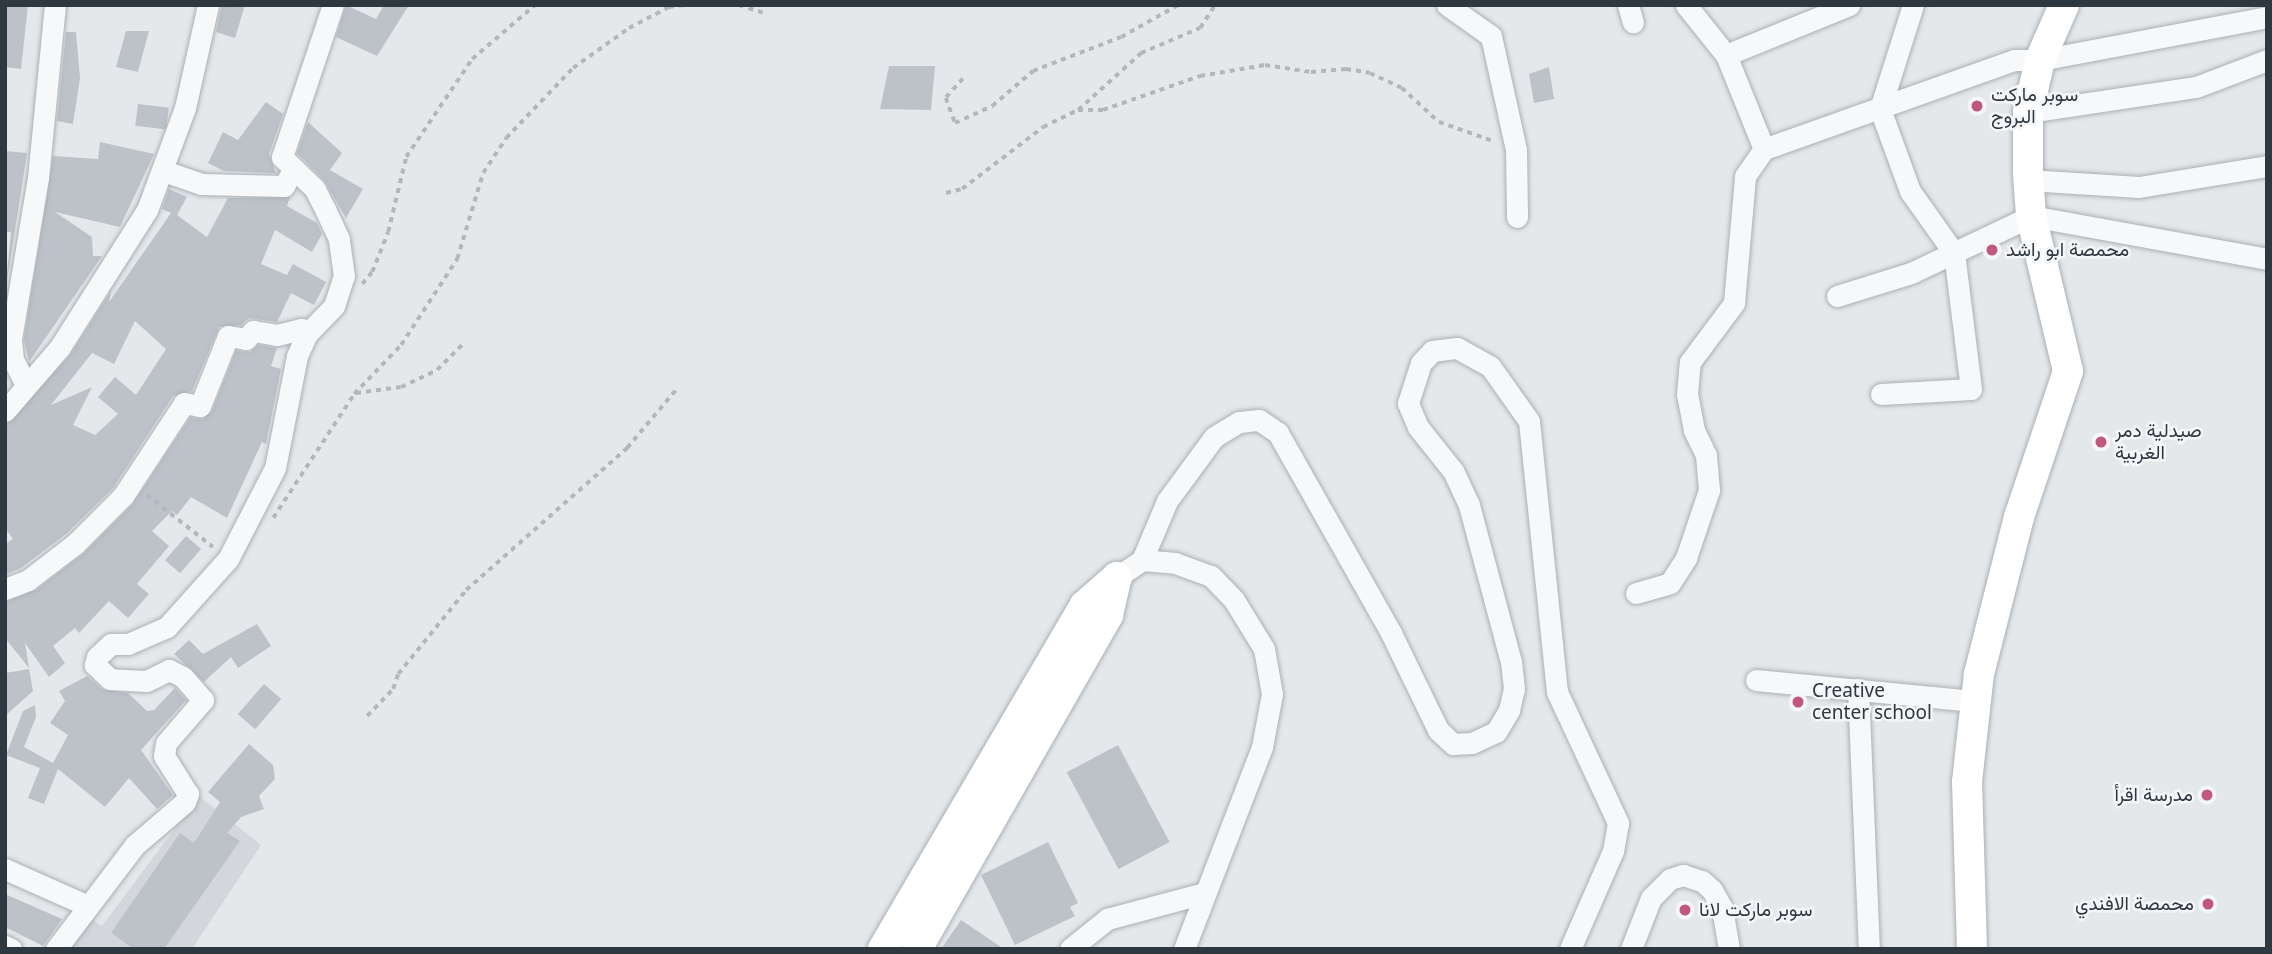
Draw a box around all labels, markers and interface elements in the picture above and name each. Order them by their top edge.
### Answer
place label: سوبر ماركت البروج [1991,84,2078,128]
marker: سوبر ماركت البروج [1969,98,1985,114]
place label: محمصة ابو راشد [2006,239,2129,261]
marker: محمصة ابو راشد [1984,242,2000,258]
place label: صيدلية دمر الغربية [2115,420,2202,464]
marker: صيدلية دمر الغربية [2093,434,2109,450]
place label: Creative center school [1812,680,1932,724]
marker: Creative center school [1790,694,1806,710]
place label: مدرسة اقرأ [2114,784,2193,806]
marker: مدرسة اقرأ [2199,787,2215,803]
place label: محمصة الافندي [2075,893,2194,915]
marker: محمصة الافندي [2200,896,2216,912]
place label: سوبر ماركت لانا [1699,899,1812,921]
marker: سوبر ماركت لانا [1677,902,1693,918]

